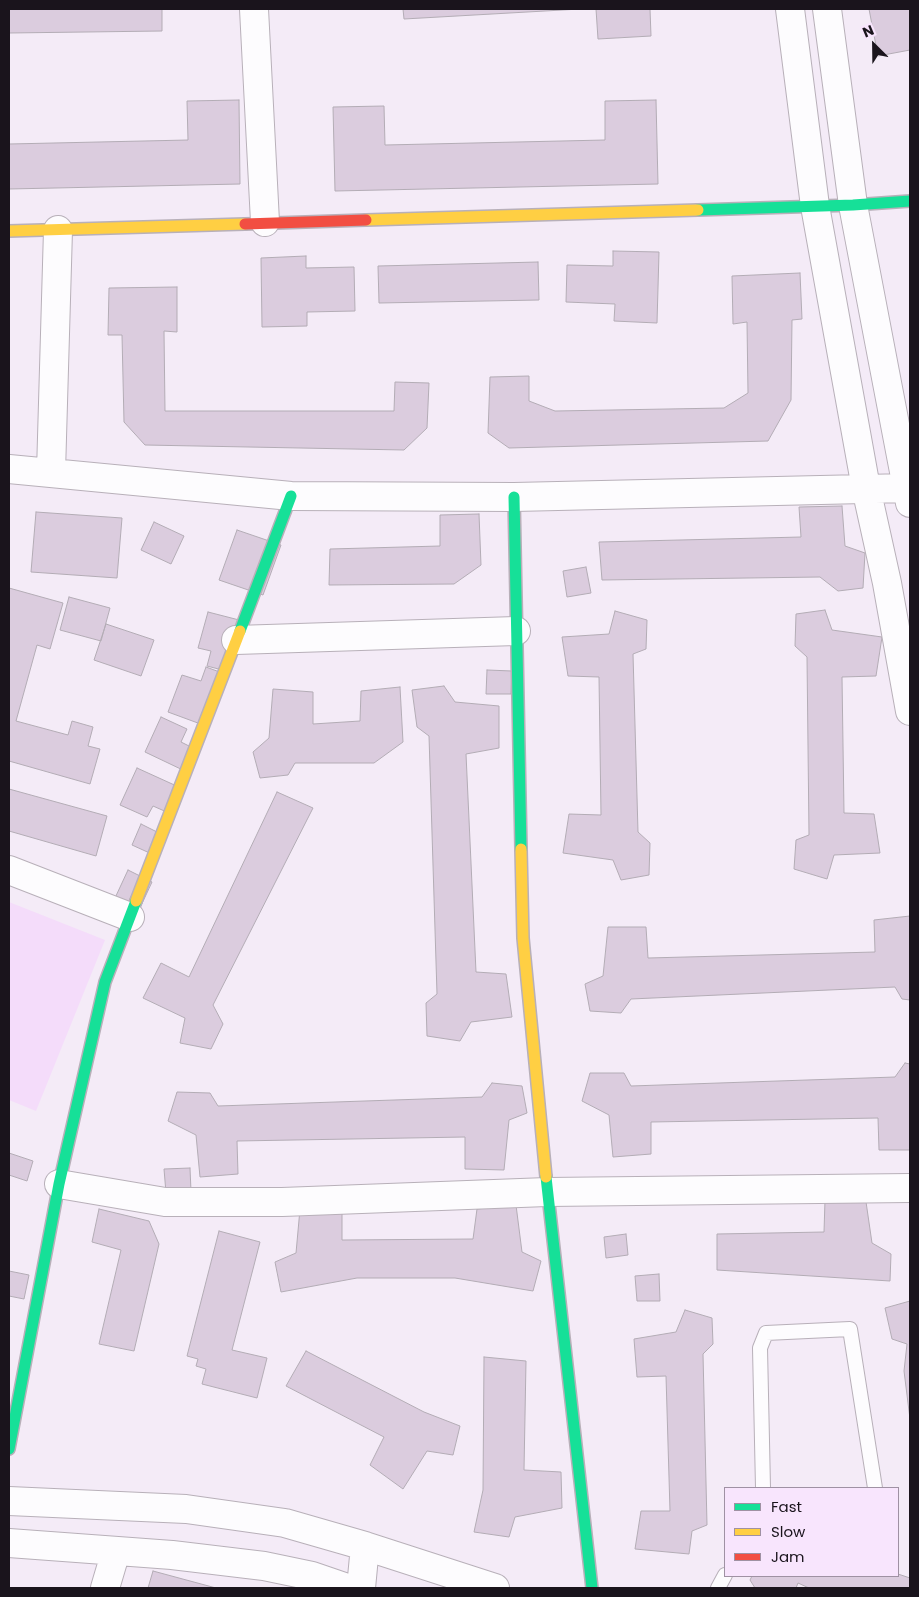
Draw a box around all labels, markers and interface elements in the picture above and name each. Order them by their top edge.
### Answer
north arrow [849,20,899,70]
text: N [859,20,877,42]
legend [724,1487,899,1577]
text: Fast [771,1496,802,1517]
text: Slow [771,1521,805,1542]
text: Jam [771,1546,805,1567]

